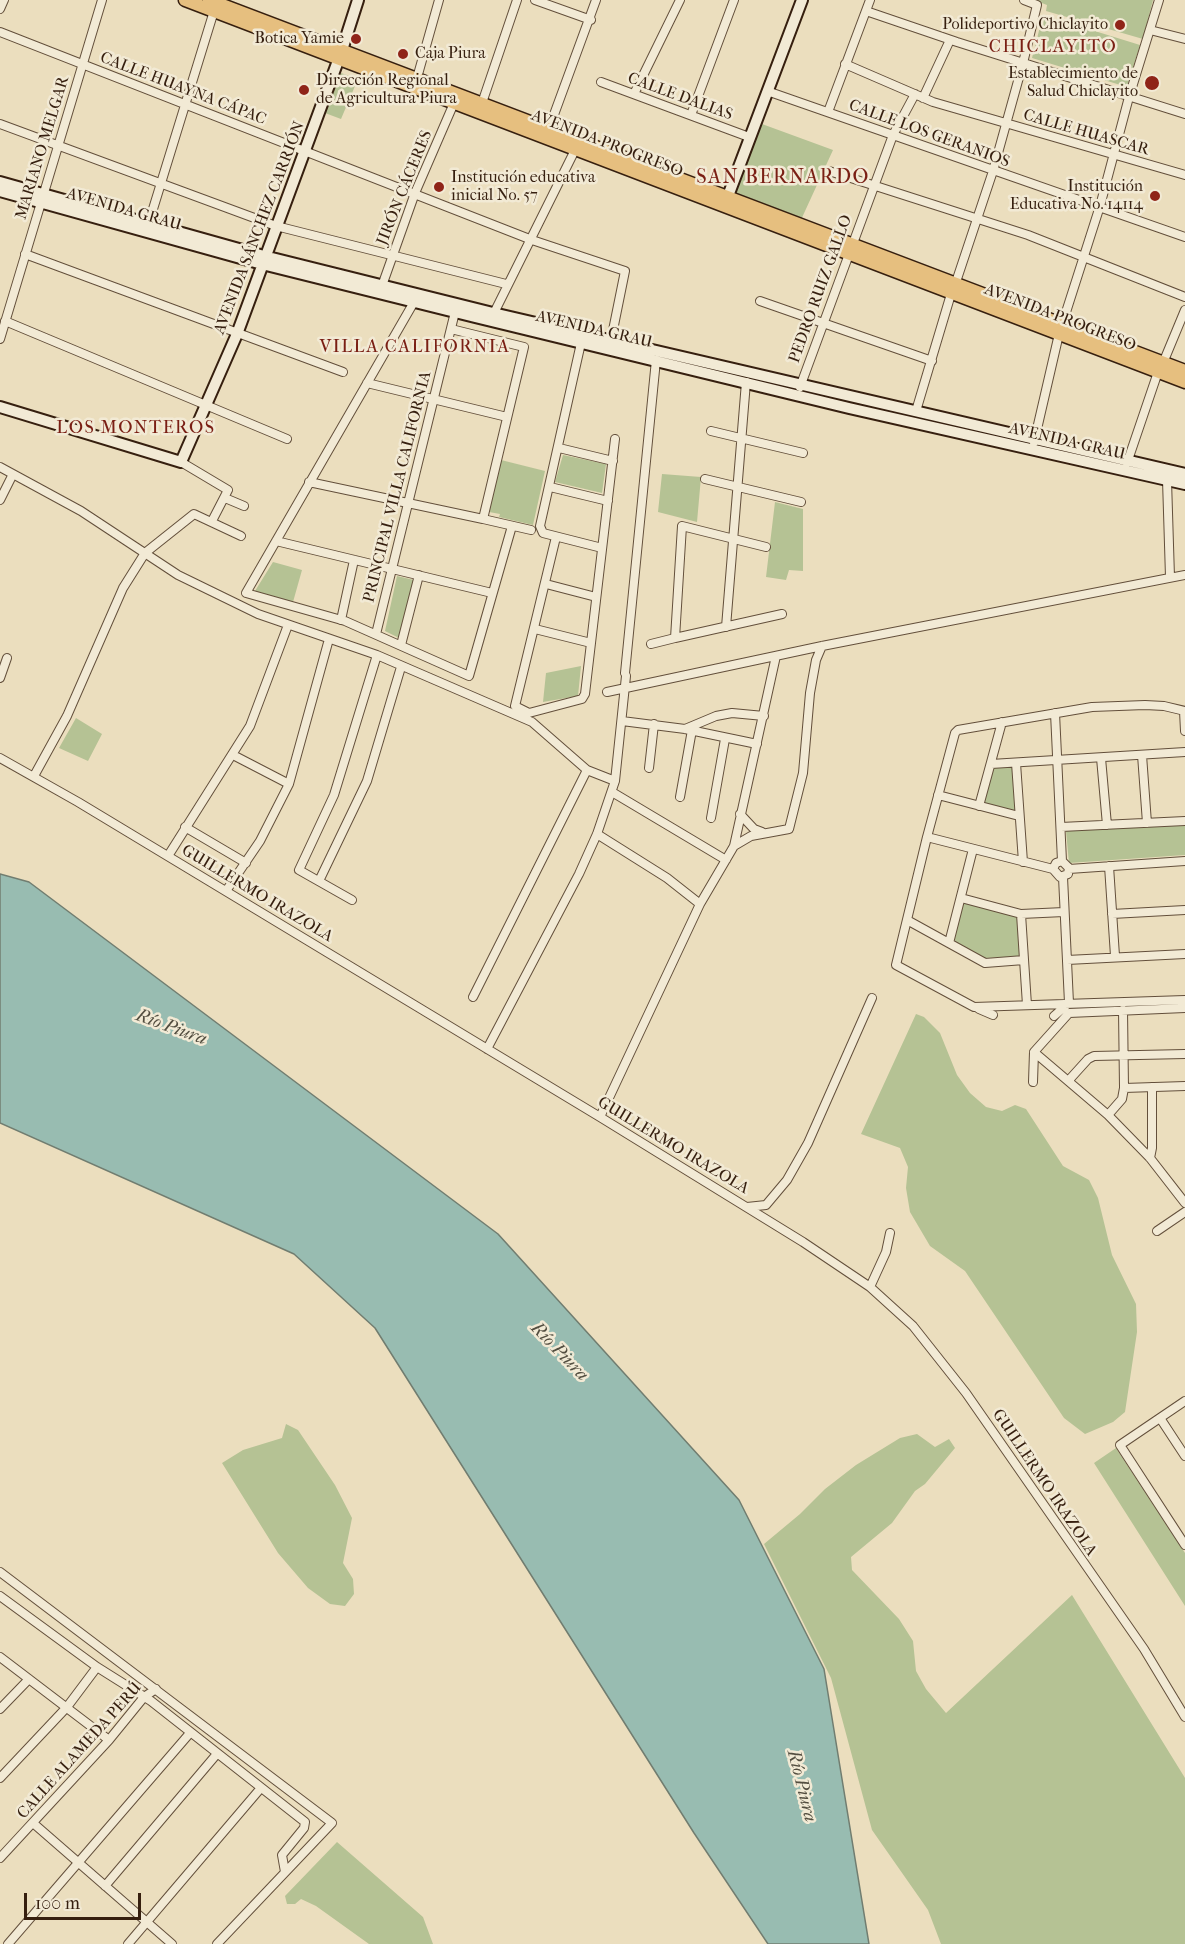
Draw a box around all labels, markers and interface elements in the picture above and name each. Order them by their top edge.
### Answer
place label: Polideportivo Chiclayito [942,15,1108,35]
marker: Polideportivo Chiclayito [1113,18,1127,32]
place label: Botica Yamie [255,29,344,49]
marker: Botica Yamie [349,32,363,46]
district label: CHICLAYITO [989,37,1117,59]
place label: Caja Piura [415,44,486,64]
marker: Caja Piura [396,47,410,61]
street label: CALLE HUAYNA CÁPAC [97,48,269,130]
place label: Establecimiento de Salud Chiclayito [1008,64,1138,102]
street label: CALLE DALIAS [625,69,735,125]
place label: Dirección Regional de Agricultura Piura [316,71,457,109]
street label: MARIANO MELGAR [12,74,74,222]
marker: Establecimiento de Salud Chiclayito [1143,74,1161,92]
marker: Dirección Regional de Agricultura Piura [297,83,311,97]
street label: CALLE LOS GERANIOS [846,96,1012,172]
street label: AVENIDA PROGRESO [529,106,685,182]
street label: CALLE HUASCAR [1021,106,1151,160]
street label: AVENIDA SÁNCHEZ CARRIÓN [210,119,310,337]
street label: JIRÓN CÁCERES [373,128,437,248]
district label: SAN BERNARDO [696,166,870,190]
place label: Institución educativa inicial No. 57 [451,168,595,206]
place label: Institución Educativa No. 14114 [1010,177,1143,215]
marker: Institución educativa inicial No. 57 [432,180,446,194]
street label: AVENIDA GRAU [64,184,184,236]
marker: Institución Educativa No. 14114 [1148,189,1162,203]
street label: PEDRO RUIZ GALLO [785,212,857,366]
street label: AVENIDA PROGRESO [982,280,1138,356]
street label: AVENIDA GRAU [534,307,654,353]
district label: VILLA CALIFORNIA [319,337,511,359]
street label: PRINCIPAL VILLA CALIFORNIA [360,369,436,605]
district label: LOS MONTEROS [56,418,216,440]
street label: AVENIDA GRAU [1007,419,1127,465]
street label: GUILLERMO IRAZOLA [178,841,336,947]
water label: Río Piura [133,1005,209,1051]
street label: GUILLERMO IRAZOLA [594,1093,752,1199]
water label: Río Piura [526,1318,592,1386]
street label: GUILLERMO IRAZOLA [988,1406,1100,1560]
street label: CALLE ALAMEDA PERÚ [14,1679,146,1823]
water label: Río Piura [782,1748,820,1824]
scale bar [27,1881,144,1919]
text: 100 m [35,1893,80,1914]

